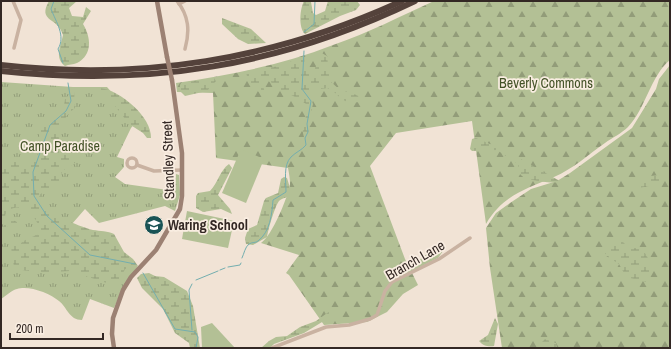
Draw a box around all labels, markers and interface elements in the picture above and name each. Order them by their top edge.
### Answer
park label: Beverly Commons [499,74,593,92]
street label: Standley Street [158,120,178,200]
park label: Camp Paradise [20,137,100,155]
school or university icon: Waring School [143,214,165,236]
place label: Waring School [168,216,248,234]
street label: Branch Lane [382,236,448,284]
scale bar [10,315,103,341]
text: 200 m [16,321,43,337]

